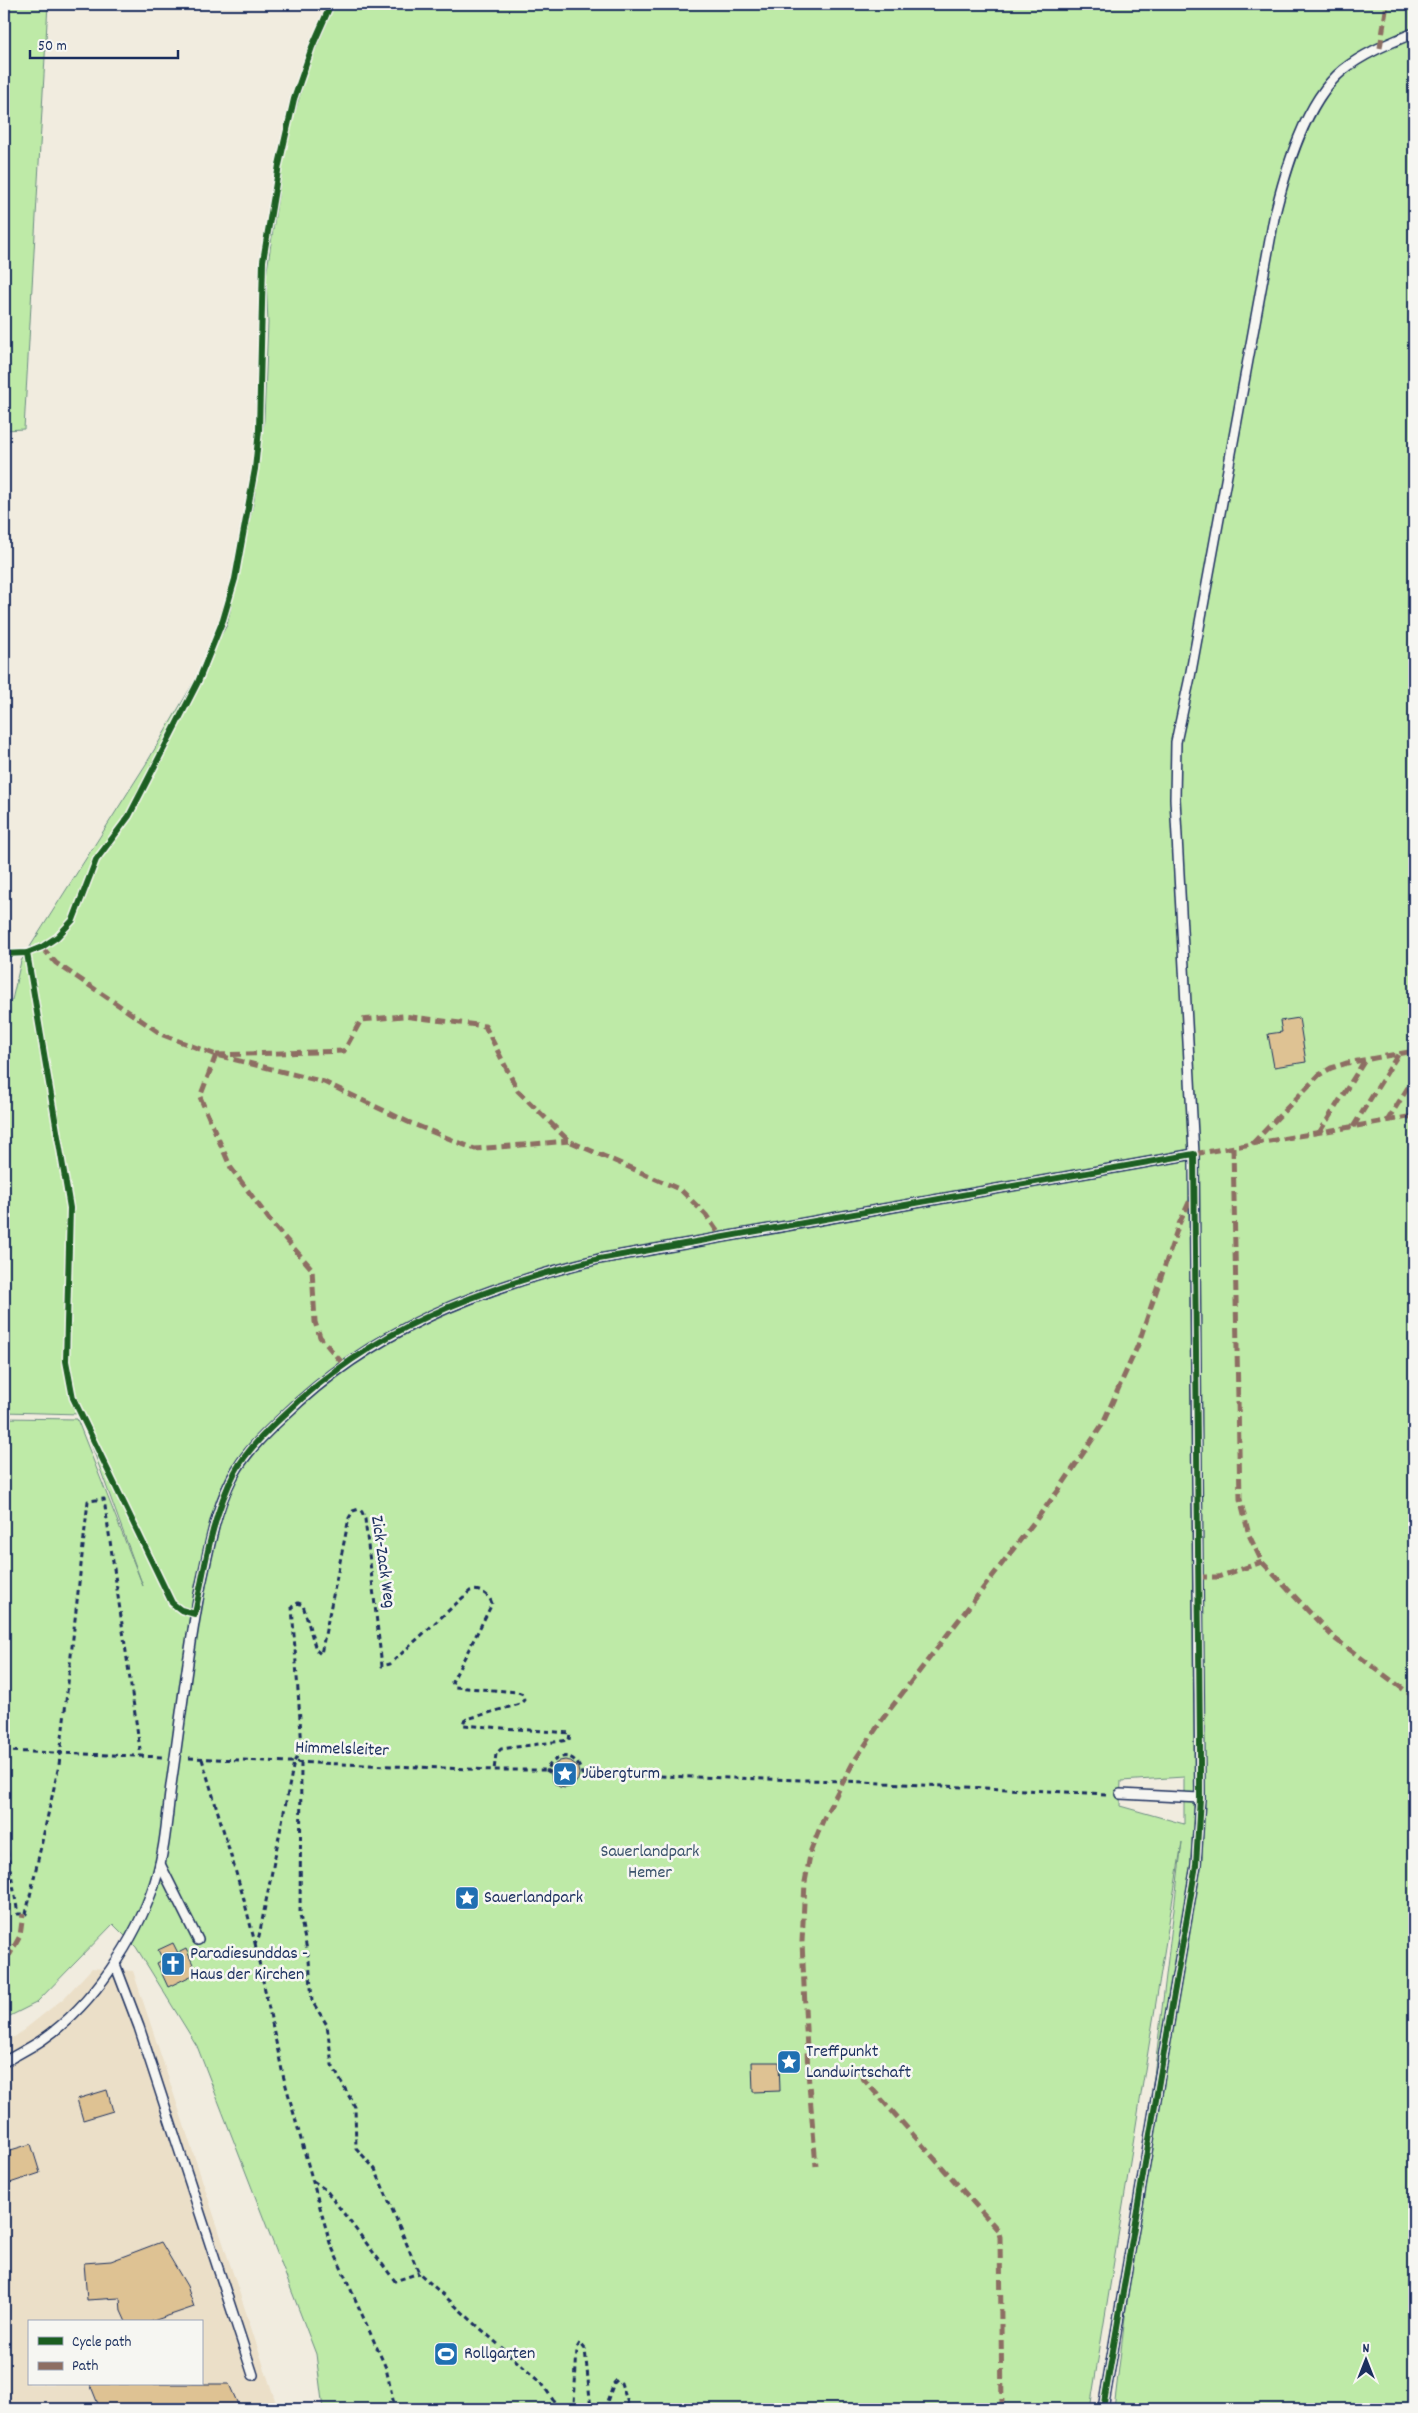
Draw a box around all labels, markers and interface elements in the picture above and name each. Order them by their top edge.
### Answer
scale bar [30,28,178,60]
text: 50 m [38,36,67,58]
street label: Zick-Zack Weg [363,1514,401,1610]
street label: Himmelsleiter [295,1736,390,1764]
place icon: Jübergturm [552,1761,578,1787]
place label: Jübergturm [582,1762,660,1787]
park label: Sauerlandpark Hemer [600,1840,700,1886]
place icon: Sauerlandpark [454,1885,480,1911]
place label: Sauerlandpark [484,1886,583,1911]
place label: Paradiesunddas - Haus der Kirchen [190,1942,308,1988]
church icon: Paradiesunddas - Haus der Kirchen [160,1951,186,1977]
place label: Treffpunkt Landwirtschaft [806,2040,912,2086]
place icon: Treffpunkt Landwirtschaft [776,2049,802,2075]
legend [28,2320,202,2386]
text: Cycle path [72,2332,132,2354]
north arrow [1340,2336,1390,2386]
text: N [1363,2339,1370,2359]
sports icon: Rollgarten [433,2341,459,2367]
place label: Rollgarten [464,2342,535,2367]
text: Path [72,2356,98,2378]

